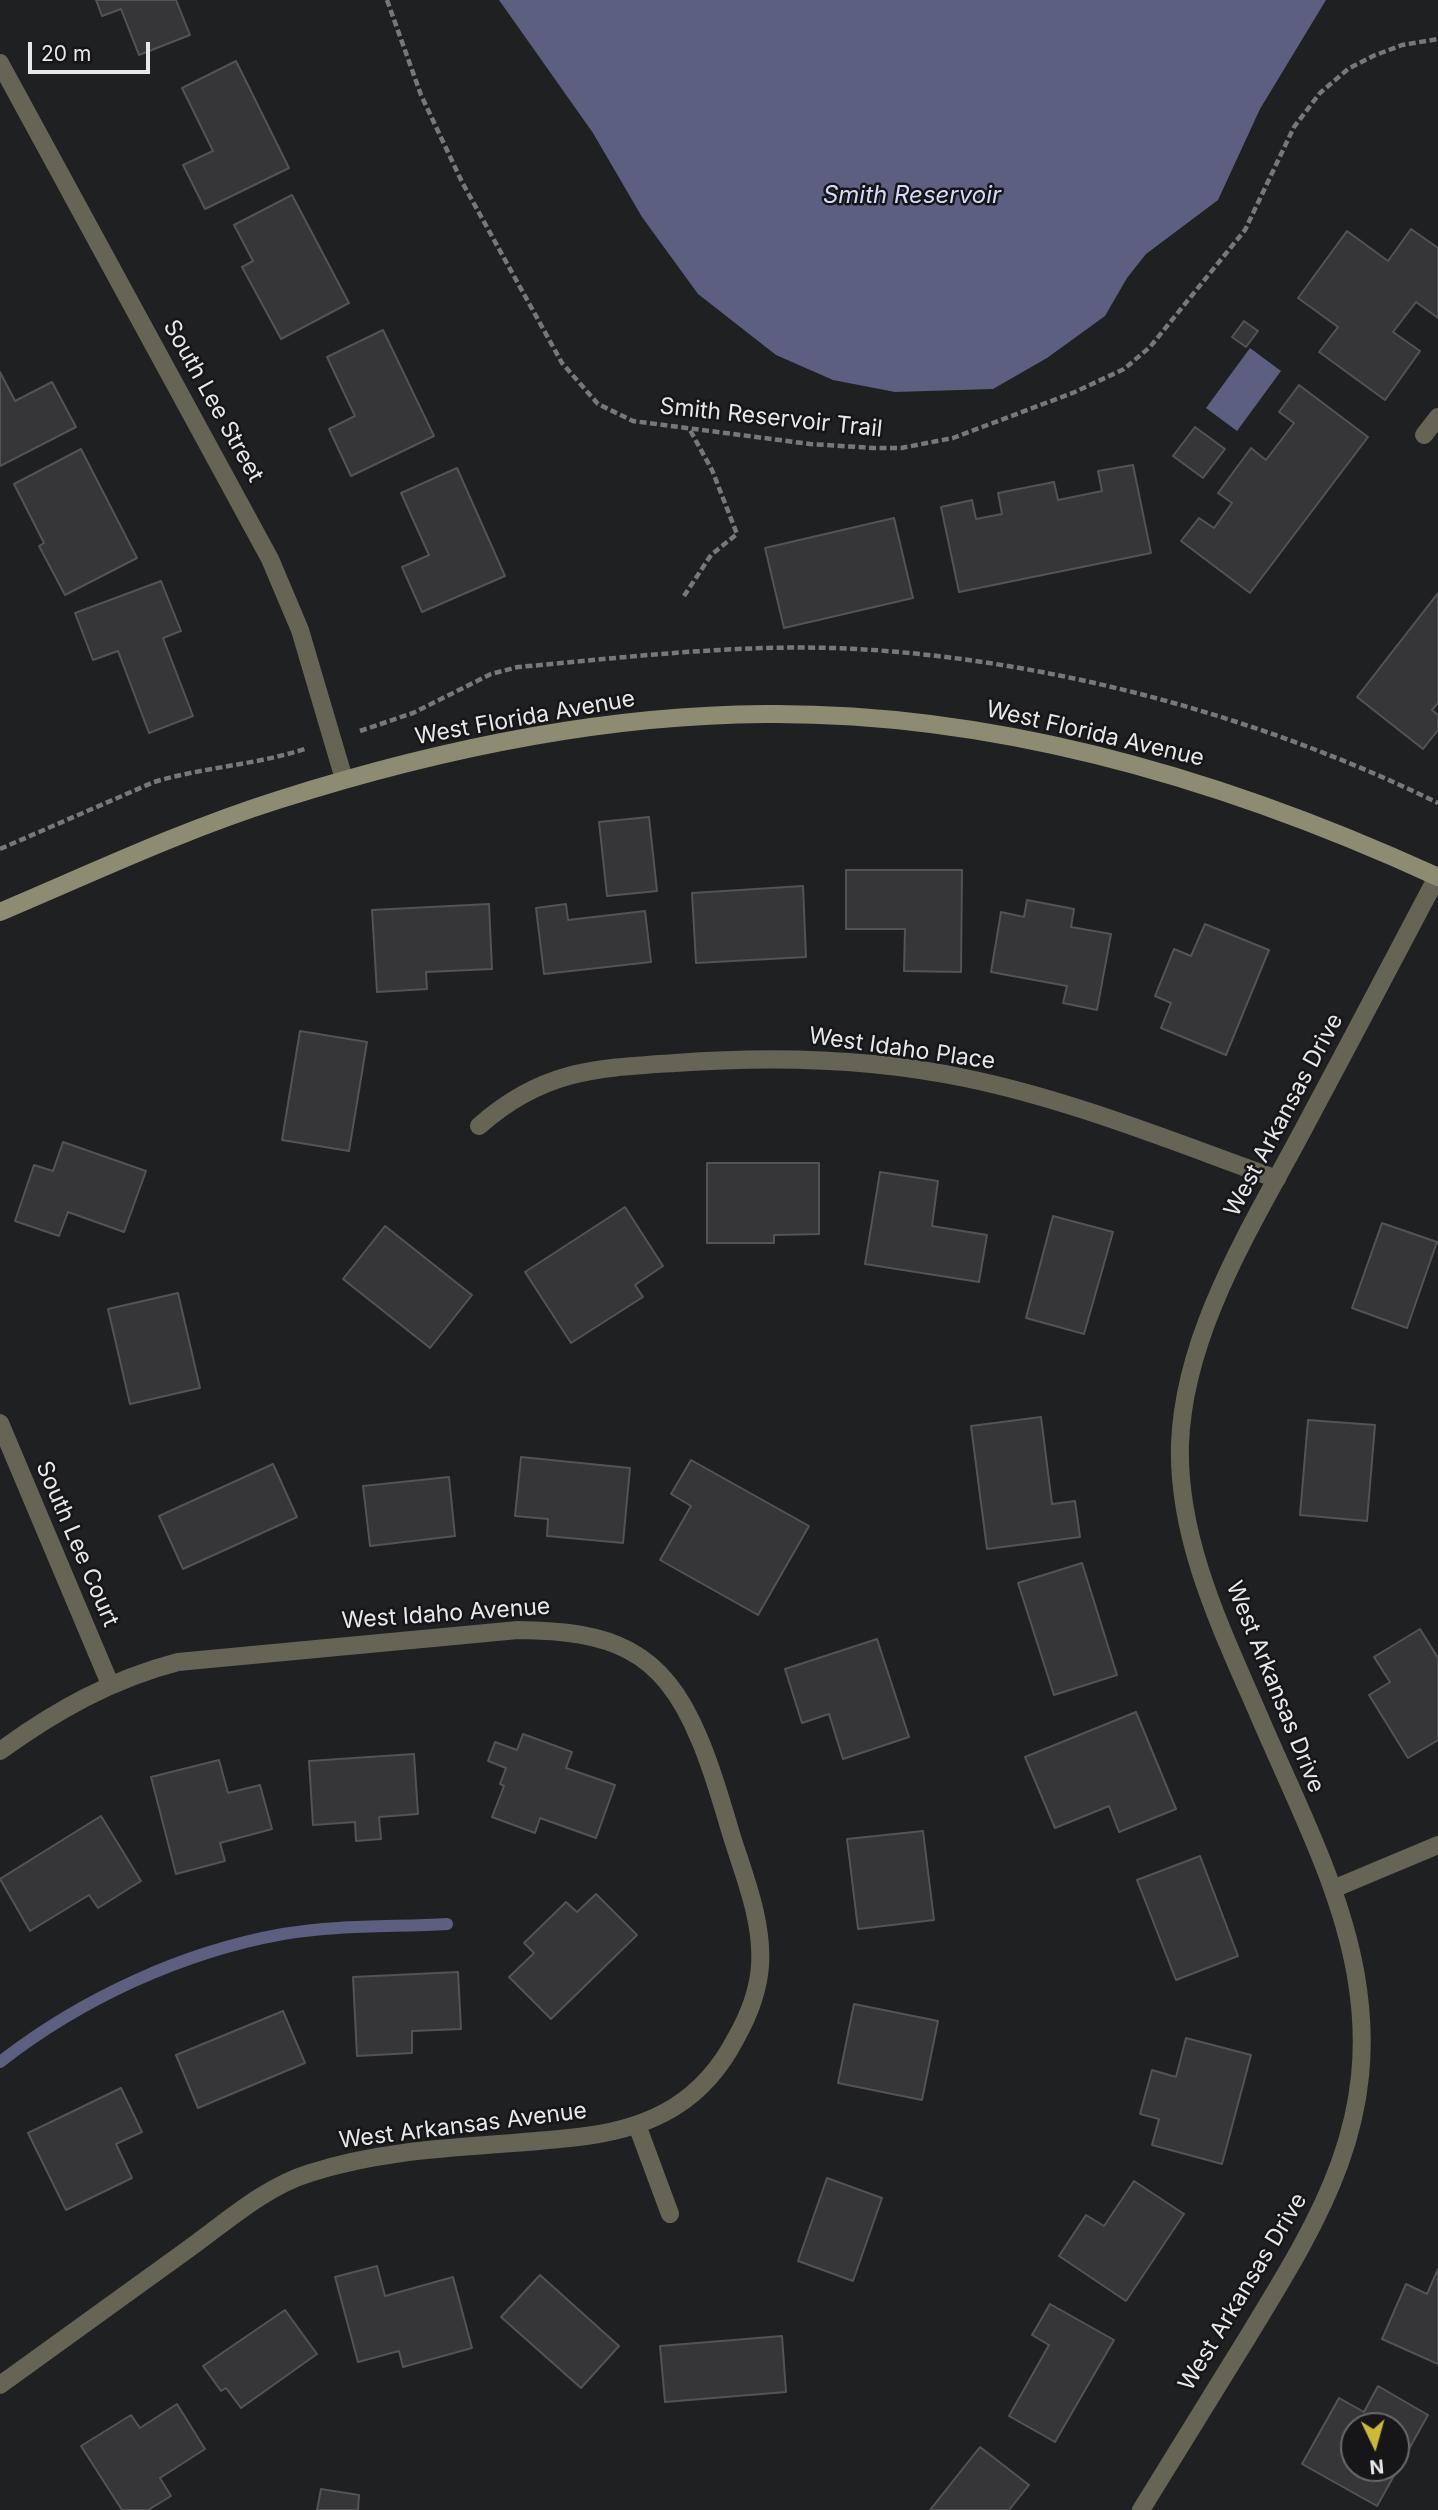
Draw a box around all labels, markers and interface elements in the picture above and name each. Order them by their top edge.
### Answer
scale bar [32,28,154,72]
text: 20 m [41,41,91,66]
water label: Smith Reservoir [823,182,1001,210]
street label: South Lee Street [157,315,269,487]
street label: Smith Reservoir Trail [658,393,884,443]
street label: West Florida Avenue [413,685,637,751]
street label: West Florida Avenue [983,695,1207,773]
street label: West Arkansas Drive [1219,1009,1349,1221]
street label: West Idaho Place [807,1022,997,1076]
street label: South Lee Court [30,1457,124,1631]
street label: West Arkansas Drive [1220,1577,1330,1797]
street label: West Idaho Avenue [341,1593,551,1635]
street label: West Arkansas Avenue [337,2097,589,2155]
street label: West Arkansas Drive [1173,2188,1313,2396]
north arrow [1340,2412,1410,2482]
text: N [1368,2454,1385,2479]

